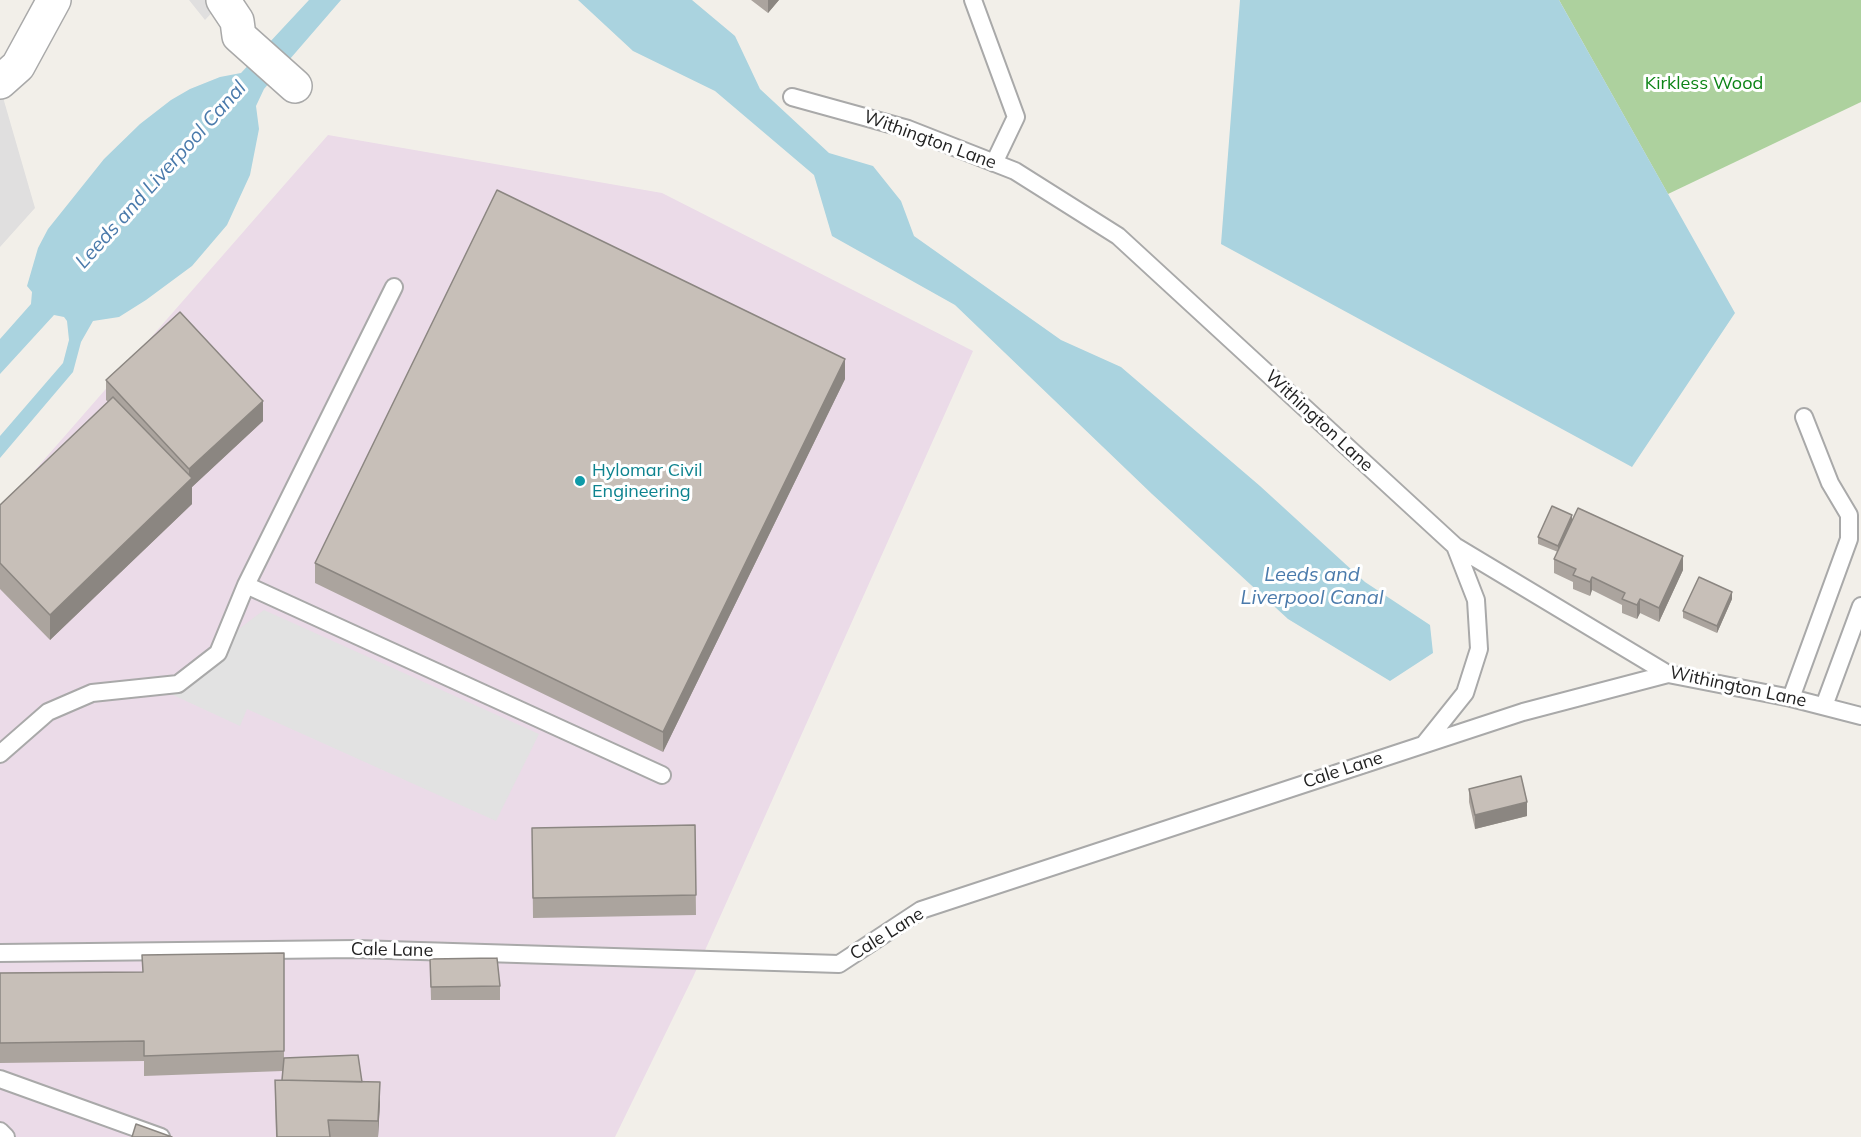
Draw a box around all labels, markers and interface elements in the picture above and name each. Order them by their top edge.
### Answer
park label: Kirkless Wood [1645,73,1763,95]
water label: Leeds and Liverpool Canal [71,76,251,274]
street label: Withington Lane [861,106,999,174]
street label: Withington Lane [1261,366,1377,476]
place label: Hylomar Civil Engineering [592,460,702,502]
marker: Hylomar Civil Engineering [573,474,587,488]
water label: Leeds and Liverpool Canal [1241,563,1383,610]
street label: Withington Lane [1668,662,1808,712]
street label: Cale Lane [1300,747,1386,793]
street label: Cale Lane [846,903,928,965]
street label: Cale Lane [351,938,433,962]

